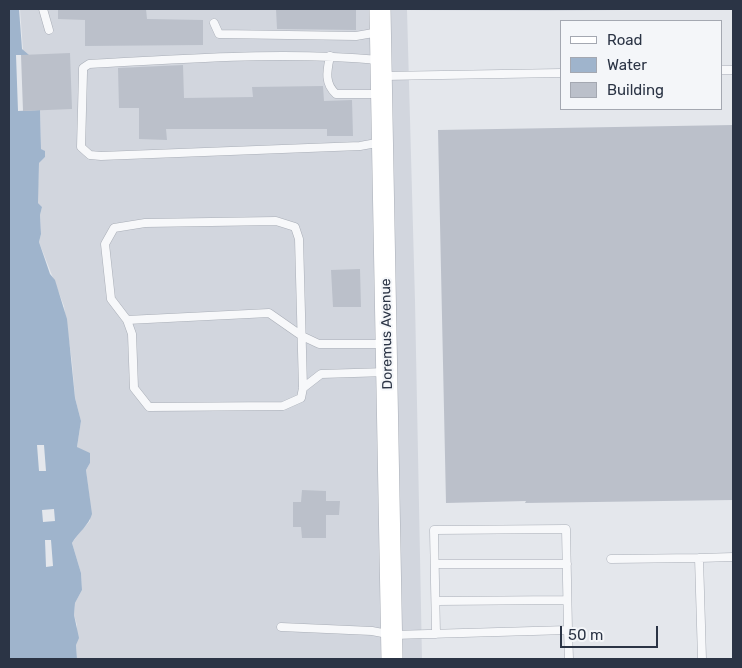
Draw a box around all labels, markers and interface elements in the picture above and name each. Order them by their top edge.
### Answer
legend [560,20,722,110]
text: Road [607,31,643,49]
text: Water [607,56,647,74]
text: Building [607,81,664,99]
street label: Doremus Avenue [378,278,396,390]
scale bar [562,616,660,648]
text: 50 m [568,626,603,644]

